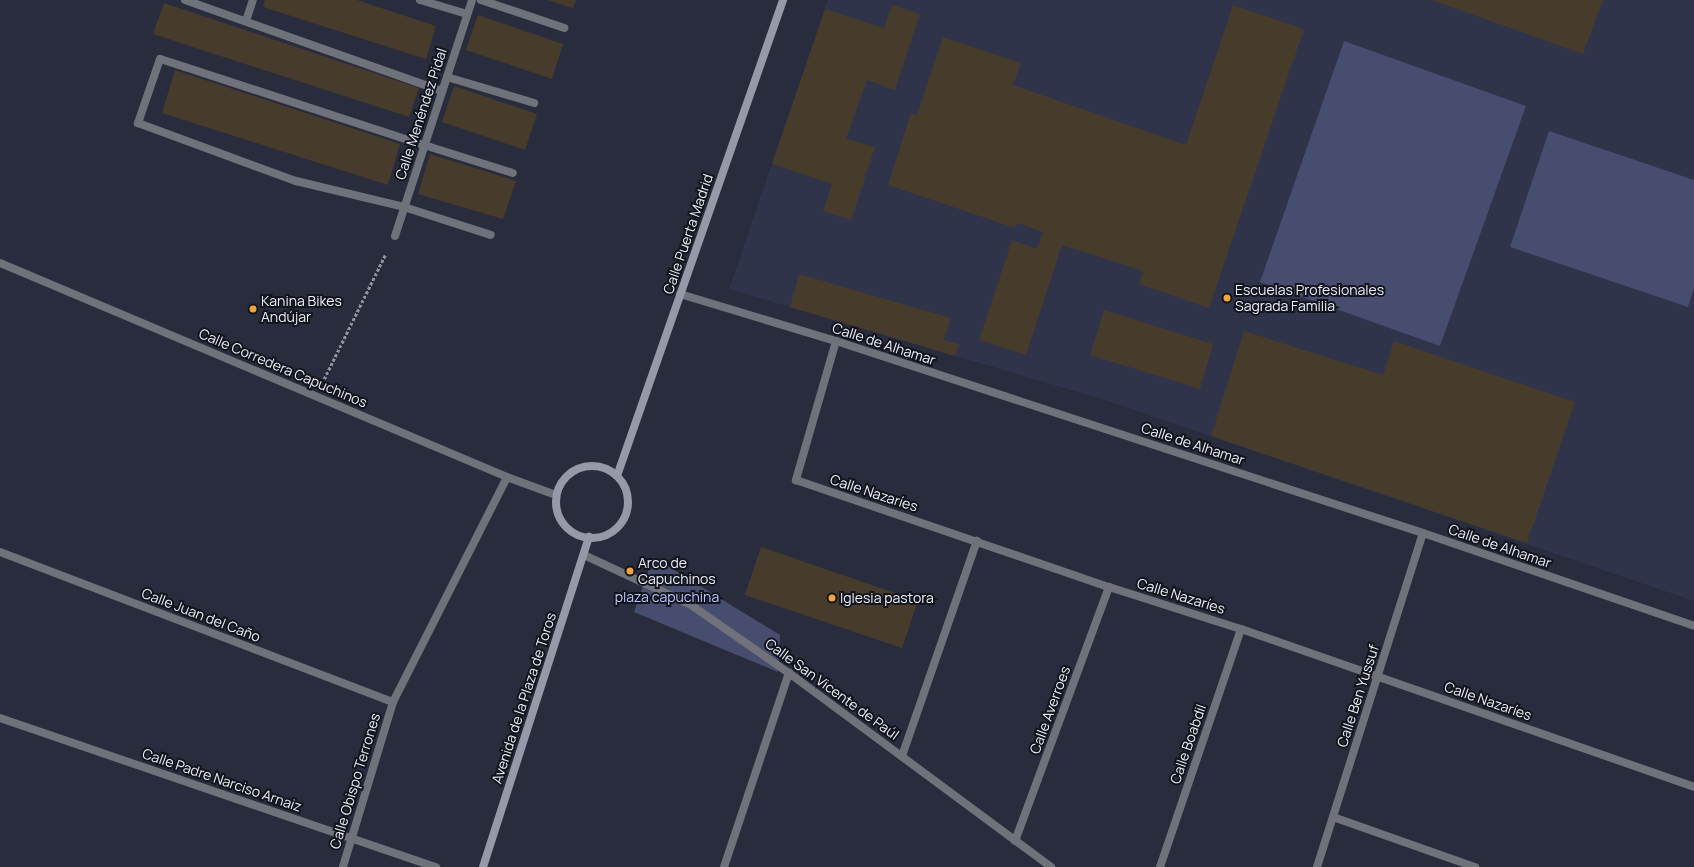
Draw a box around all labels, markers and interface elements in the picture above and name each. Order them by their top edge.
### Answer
street label: Calle Menéndez Pidal [392,46,450,182]
street label: Calle Puerta Madrid [660,172,716,296]
place label: Escuelas Profesionales Sagrada Familia [1235,282,1384,314]
place label: Kanina Bikes Andújar [261,293,342,326]
marker: Escuelas Profesionales Sagrada Familia [1222,293,1232,303]
marker: Kanina Bikes Andújar [248,304,258,314]
street label: Calle de Alhamar [830,319,938,369]
street label: Calle Corredera Capuchinos [196,325,370,411]
street label: Calle de Alhamar [1139,419,1247,469]
street label: Calle Nazaríes [828,471,920,515]
street label: Calle de Alhamar [1446,521,1554,571]
place label: Arco de Capuchinos [638,555,716,588]
marker: Arco de Capuchinos [625,566,635,576]
street label: Calle Nazaríes [1135,575,1227,617]
street label: Calle Juan del Caño [139,585,263,645]
park label: plaza capuchina [615,589,719,605]
place label: Iglesia pastora [840,590,934,606]
marker: Iglesia pastora [827,593,837,603]
street label: Avenida de la Plaza de Toros [488,610,560,786]
street label: Calle San Vicente de Paúl [762,635,902,743]
street label: Calle Ben Yussuf [1334,643,1382,749]
street label: Calle Averroes [1026,664,1074,756]
street label: Calle Nazaríes [1442,678,1534,724]
street label: Calle Boabdil [1167,702,1209,786]
street label: Calle Obispo Terrones [326,711,384,851]
street label: Calle Padre Narciso Arnaiz [140,745,304,815]

